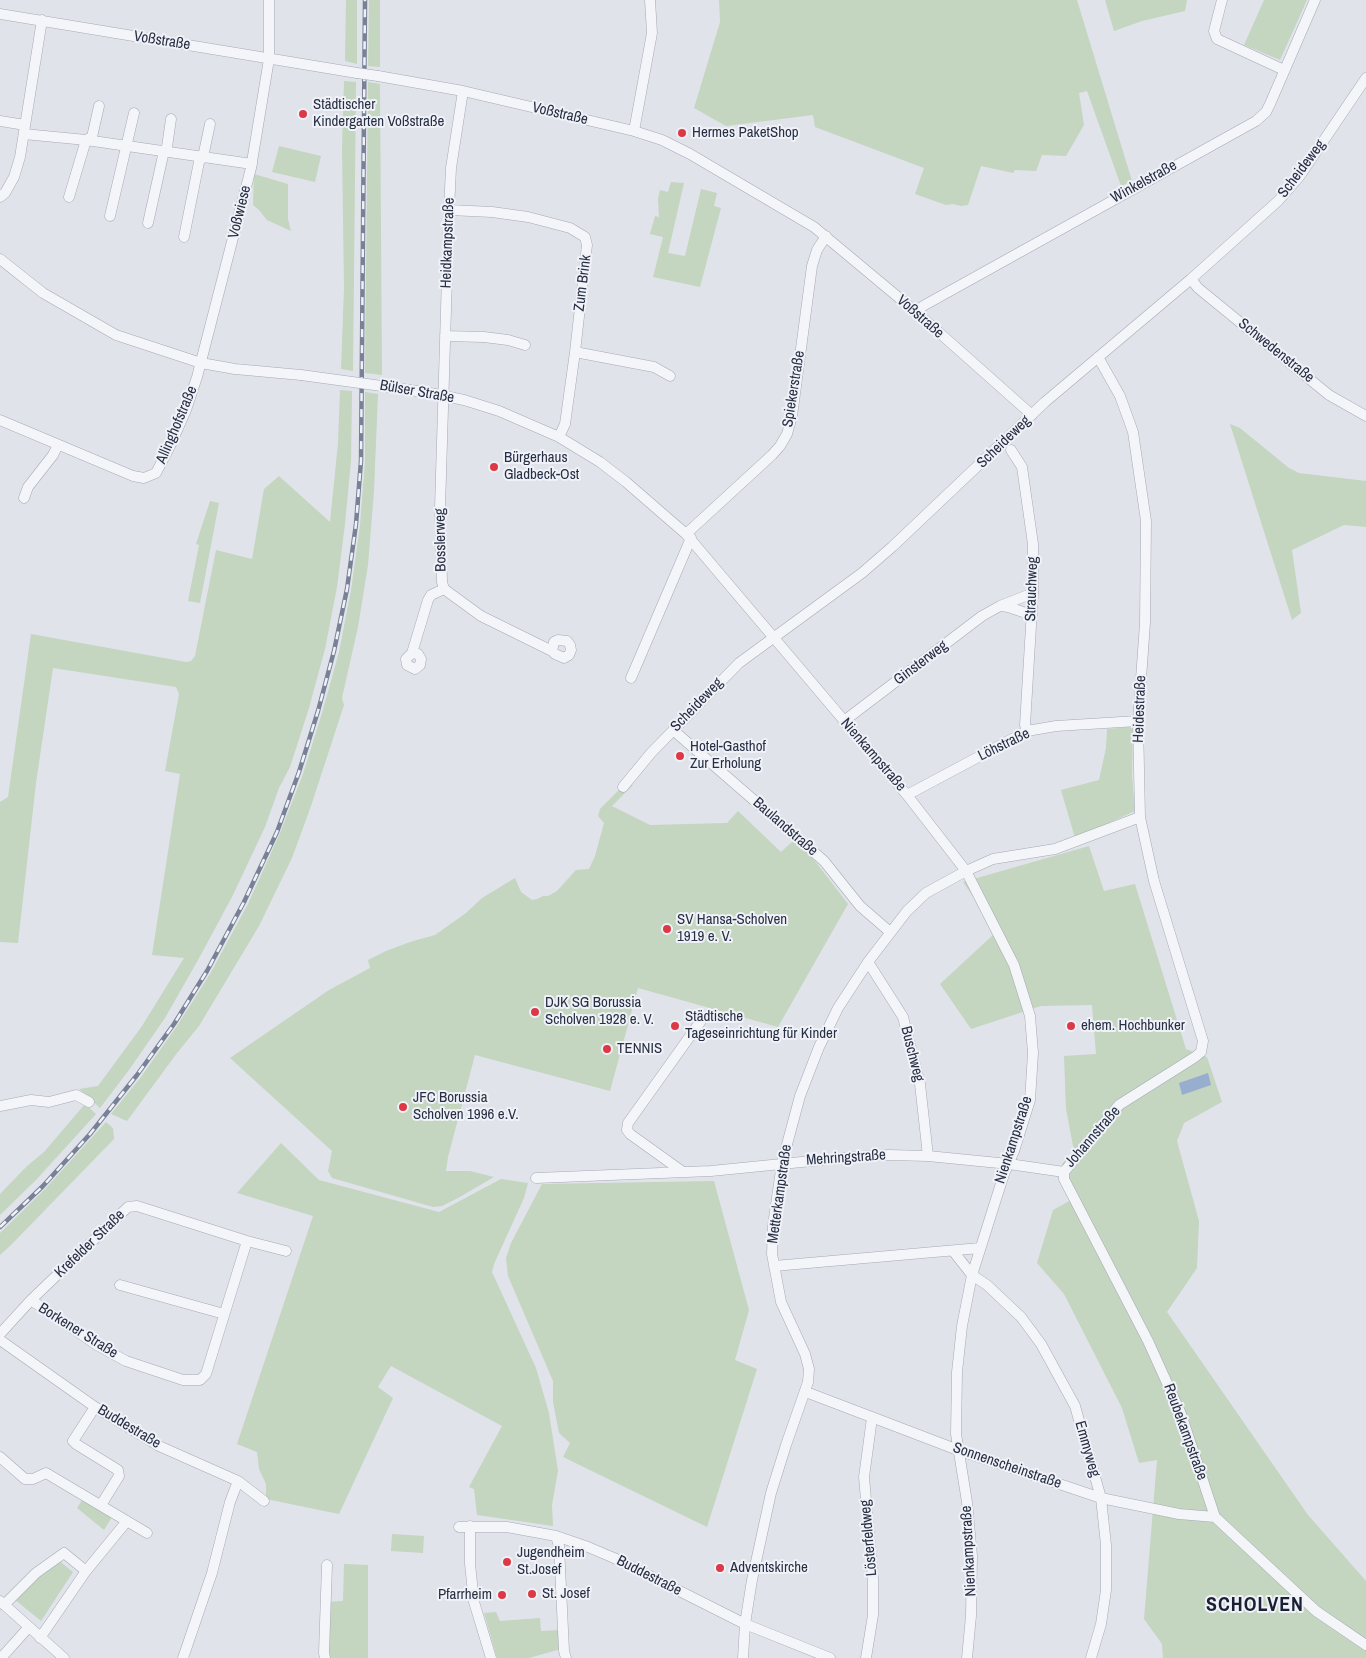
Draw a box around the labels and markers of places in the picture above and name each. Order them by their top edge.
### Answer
place label: Städtischer Kindergarten Voßstraße [313,96,444,131]
marker: Städtischer Kindergarten Voßstraße [297,108,309,120]
place label: Hermes PaketShop [692,124,799,142]
marker: Hermes PaketShop [676,127,688,139]
place label: Bürgerhaus Gladbeck-Ost [504,449,579,484]
marker: Bürgerhaus Gladbeck-Ost [488,461,500,473]
place label: Hotel-Gasthof Zur Erholung [690,738,766,773]
marker: Hotel-Gasthof Zur Erholung [674,750,686,762]
place label: SV Hansa-Scholven 1919 e. V. [677,911,787,946]
marker: SV Hansa-Scholven 1919 e. V. [661,923,673,935]
place label: DJK SG Borussia Scholven 1928 e. V. [545,994,654,1029]
marker: DJK SG Borussia Scholven 1928 e. V. [529,1006,541,1018]
place label: Städtische Tageseinrichtung für Kinder [685,1008,837,1043]
place label: ehem. Hochbunker [1081,1017,1185,1035]
marker: Städtische Tageseinrichtung für Kinder [669,1020,681,1032]
marker: ehem. Hochbunker [1065,1020,1077,1032]
place label: TENNIS [617,1040,662,1058]
marker: TENNIS [601,1043,613,1055]
place label: JFC Borussia Scholven 1996 e.V. [413,1089,519,1124]
marker: JFC Borussia Scholven 1996 e.V. [397,1101,409,1113]
place label: Jugendheim St.Josef [517,1544,585,1579]
marker: Jugendheim St.Josef [501,1556,513,1568]
place label: Adventskirche [730,1559,808,1577]
marker: Adventskirche [714,1562,726,1574]
place label: St. Josef [542,1585,590,1603]
place label: Pfarrheim [438,1586,492,1604]
marker: St. Josef [526,1588,538,1600]
marker: Pfarrheim [496,1589,508,1601]

